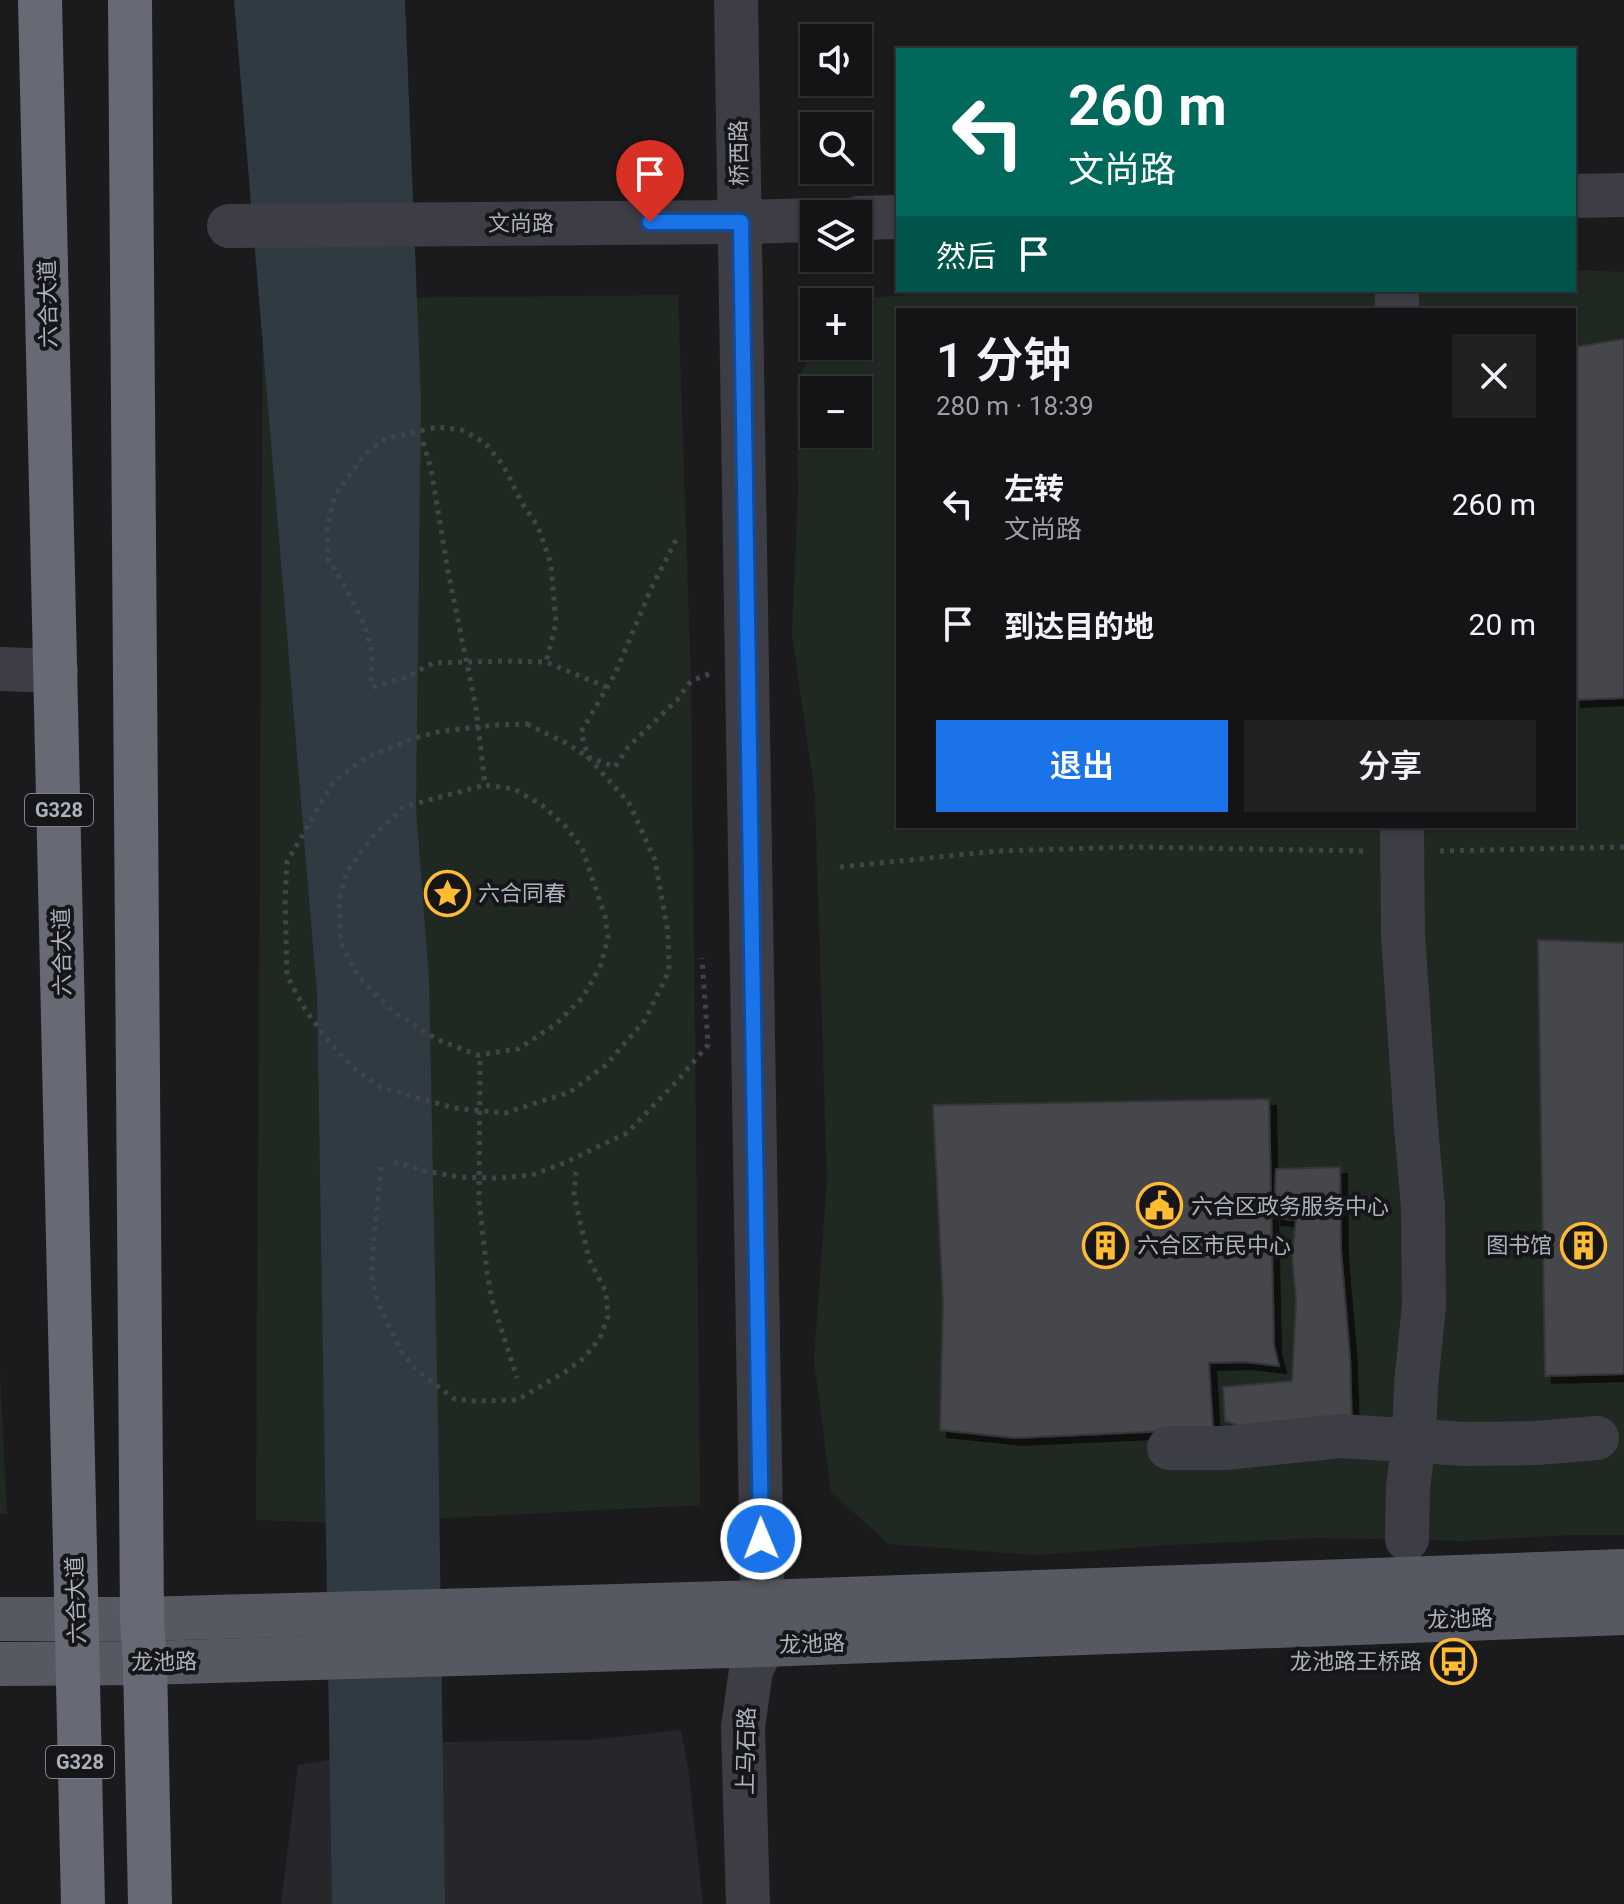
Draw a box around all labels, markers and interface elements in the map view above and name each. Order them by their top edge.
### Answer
map controls [800,24,872,448]
button: sound [800,24,872,96]
text: 260 m [1068,73,1227,139]
icon: left [936,80,1040,184]
button: search [800,112,872,184]
street label: 桥西路 [726,120,752,186]
pin [616,140,684,222]
text: 文尚路 [1068,149,1176,191]
icon: arrive [628,152,672,196]
button: layers [800,200,872,272]
street label: 文尚路 [488,211,554,236]
icon: arrive [1012,232,1056,276]
text: 然后 [936,239,996,274]
street label: 六合大道 [35,260,61,348]
button: + [800,288,872,360]
text: 1 分钟 [936,332,1071,389]
button: close [1452,334,1536,418]
button: − [800,376,872,448]
text: 280 m · 18:39 [936,391,1094,421]
text: 左转 [1004,471,1064,506]
icon: left [936,482,980,526]
text: 260 m [1452,487,1536,522]
text: 文尚路 [1004,514,1082,544]
icon: arrive [936,602,980,646]
text: 20 m [1469,607,1536,642]
text: 到达目的地 [1004,609,1154,644]
button: 退出 [936,720,1228,812]
button: 分享 [1244,720,1536,812]
road number: G328 [25,794,93,826]
place icon: 六合同春 [423,869,471,917]
place label: 六合同春 [478,881,566,906]
street label: 六合大道 [49,908,75,996]
public building icon: 六合区政务服务中心 [1136,1182,1184,1230]
place label: 六合区政务服务中心 [1191,1194,1389,1219]
building icon: 六合区市民中心 [1082,1221,1130,1269]
building icon: 图书馆 [1559,1221,1607,1269]
place label: 六合区市民中心 [1137,1233,1291,1258]
place label: 图书馆 [1486,1233,1552,1258]
position arrow [719,1497,803,1581]
street label: 六合大道 [62,1556,90,1644]
street label: 龙池路 [1427,1605,1493,1633]
street label: 龙池路 [779,1630,845,1658]
bus stop icon: 龙池路王桥路 [1429,1637,1477,1685]
street label: 龙池路 [131,1649,197,1675]
place label: 龙池路王桥路 [1290,1649,1422,1674]
street label: 上马石路 [733,1707,759,1795]
road number: G328 [46,1746,114,1778]

